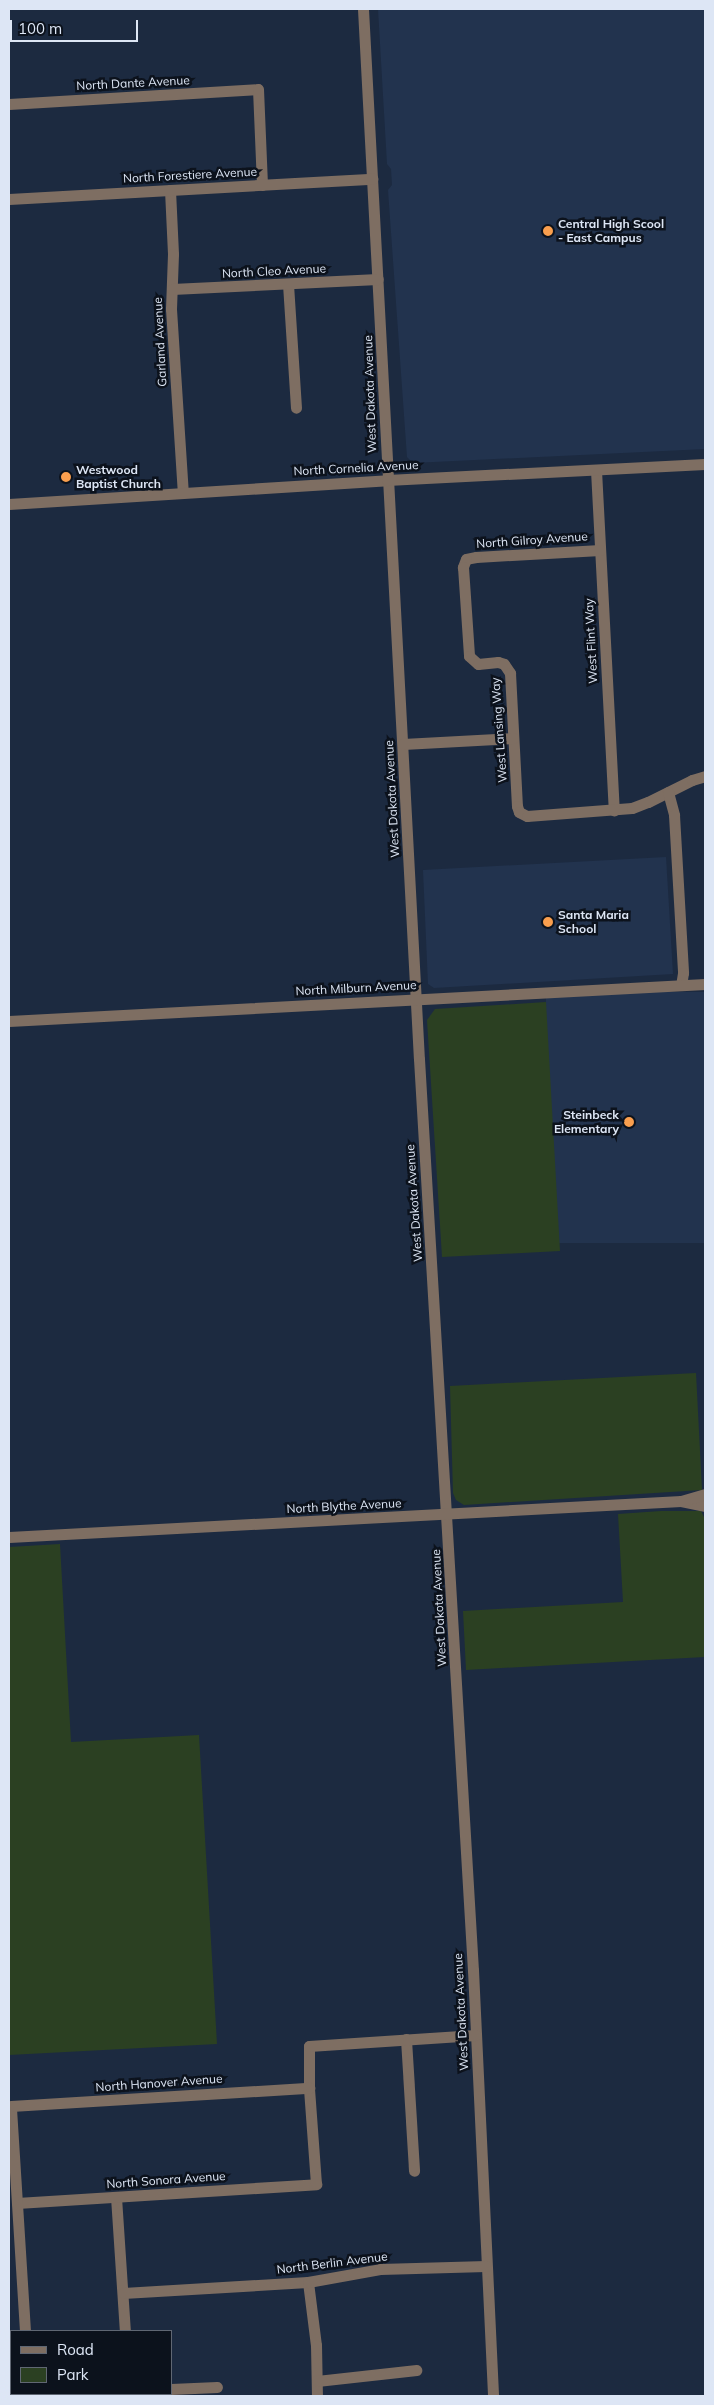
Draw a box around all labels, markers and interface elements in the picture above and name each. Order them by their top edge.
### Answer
scale bar [12,10,140,42]
text: 100 m [18,19,62,38]
street label: North Dante Avenue [76,73,190,93]
street label: North Forestiere Avenue [123,164,257,186]
place label: Central High Scool - East Campus [558,217,664,245]
marker: Central High Scool - East Campus [542,225,554,237]
street label: North Cleo Avenue [222,261,326,281]
street label: Garland Avenue [150,297,170,387]
street label: West Dakota Avenue [361,335,379,453]
street label: North Cornelia Avenue [293,458,419,478]
place label: Westwood Baptist Church [76,463,161,491]
marker: Westwood Baptist Church [60,471,72,483]
street label: North Gilroy Avenue [476,529,588,551]
street label: West Flint Way [582,598,600,684]
street label: West Lansing Way [488,677,510,783]
street label: West Dakota Avenue [382,740,402,858]
place label: Santa Maria School [558,908,629,936]
marker: Santa Maria School [542,916,554,928]
street label: North Milburn Avenue [295,978,417,998]
place label: Steinbeck Elementary [554,1108,619,1136]
marker: Steinbeck Elementary [623,1116,635,1128]
street label: West Dakota Avenue [403,1144,425,1262]
street label: North Blythe Avenue [286,1496,402,1516]
street label: West Dakota Avenue [429,1549,449,1667]
street label: West Dakota Avenue [451,1953,471,2071]
street label: North Hanover Avenue [95,2071,223,2095]
street label: North Sonora Avenue [106,2169,226,2191]
street label: North Berlin Avenue [276,2249,388,2277]
legend [10,2330,172,2395]
text: Road [57,2340,94,2359]
text: Park [57,2365,89,2384]

